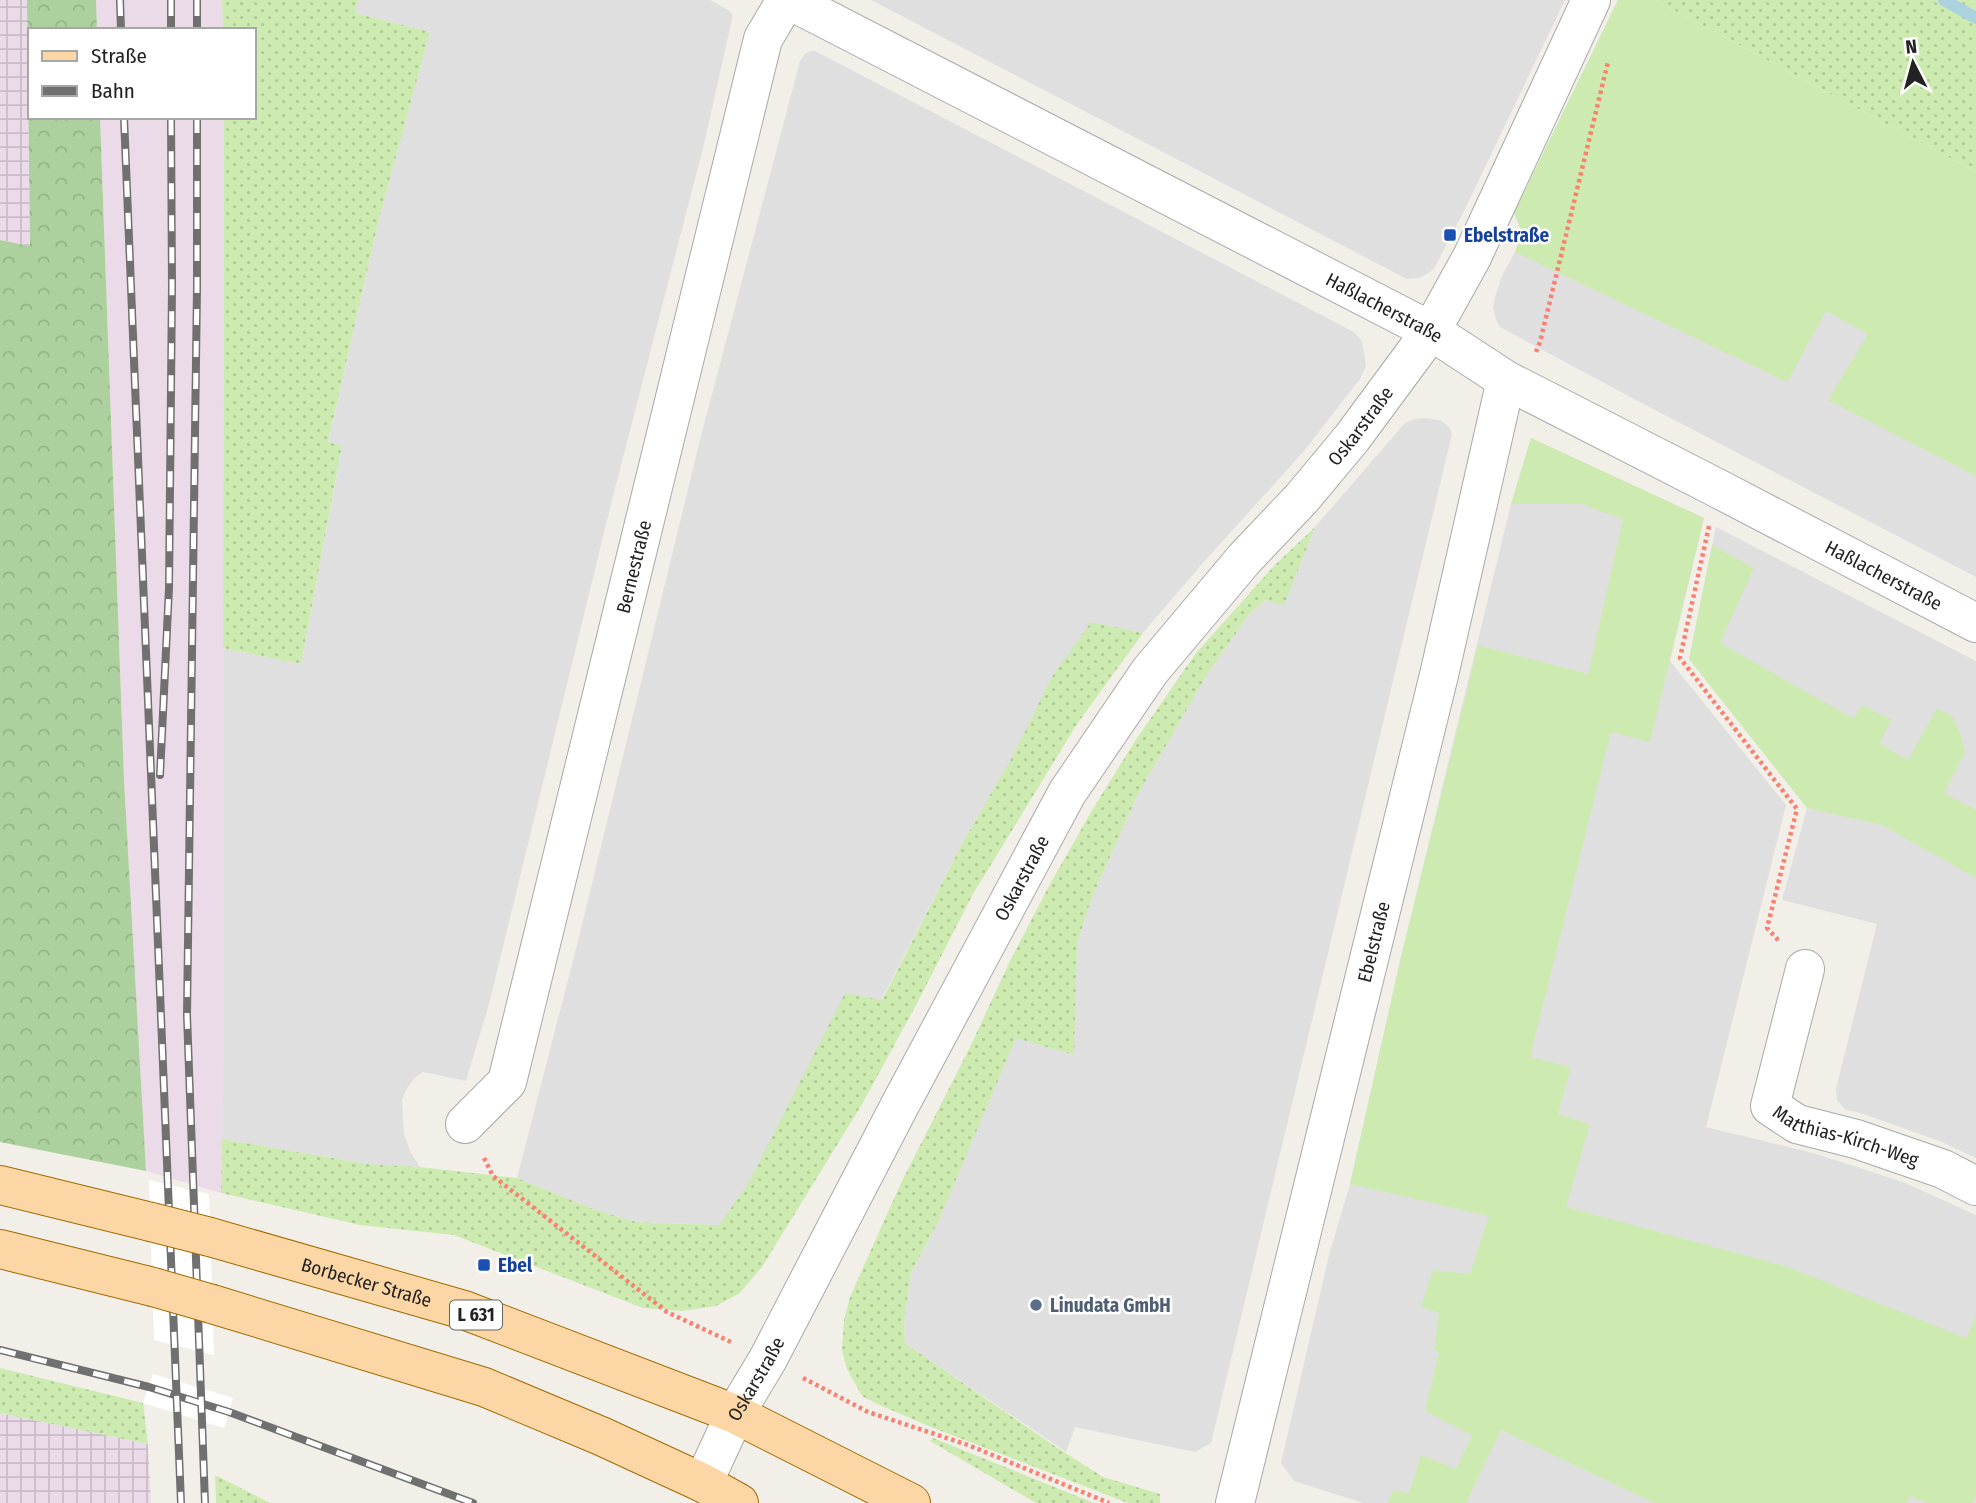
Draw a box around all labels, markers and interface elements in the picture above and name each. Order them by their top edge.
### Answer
legend [28,28,256,119]
north arrow [1878,28,1948,98]
text: N [1904,35,1918,59]
text: Straße [91,43,147,69]
text: Bahn [91,78,135,104]
place label: Ebelstraße [1464,224,1549,247]
marker: Ebelstraße [1442,227,1458,243]
street label: Haßlacherstraße [1322,268,1447,348]
street label: Oskarstraße [1323,382,1398,470]
street label: Bernestraße [611,518,656,616]
street label: Haßlacherstraße [1821,535,1946,615]
street label: Oskarstraße [990,831,1054,925]
street label: Ebelstraße [1353,899,1395,985]
street label: Matthias-Kirch-Weg [1769,1100,1922,1172]
street label: Borbecker Straße [299,1253,434,1312]
place label: Ebel [498,1254,533,1277]
marker: Ebel [476,1257,492,1273]
place label: Linudata GmbH [1050,1294,1171,1317]
marker: Linudata GmbH [1028,1297,1044,1313]
road number: L 631 [450,1300,502,1330]
street label: Oskarstraße [723,1333,790,1425]

